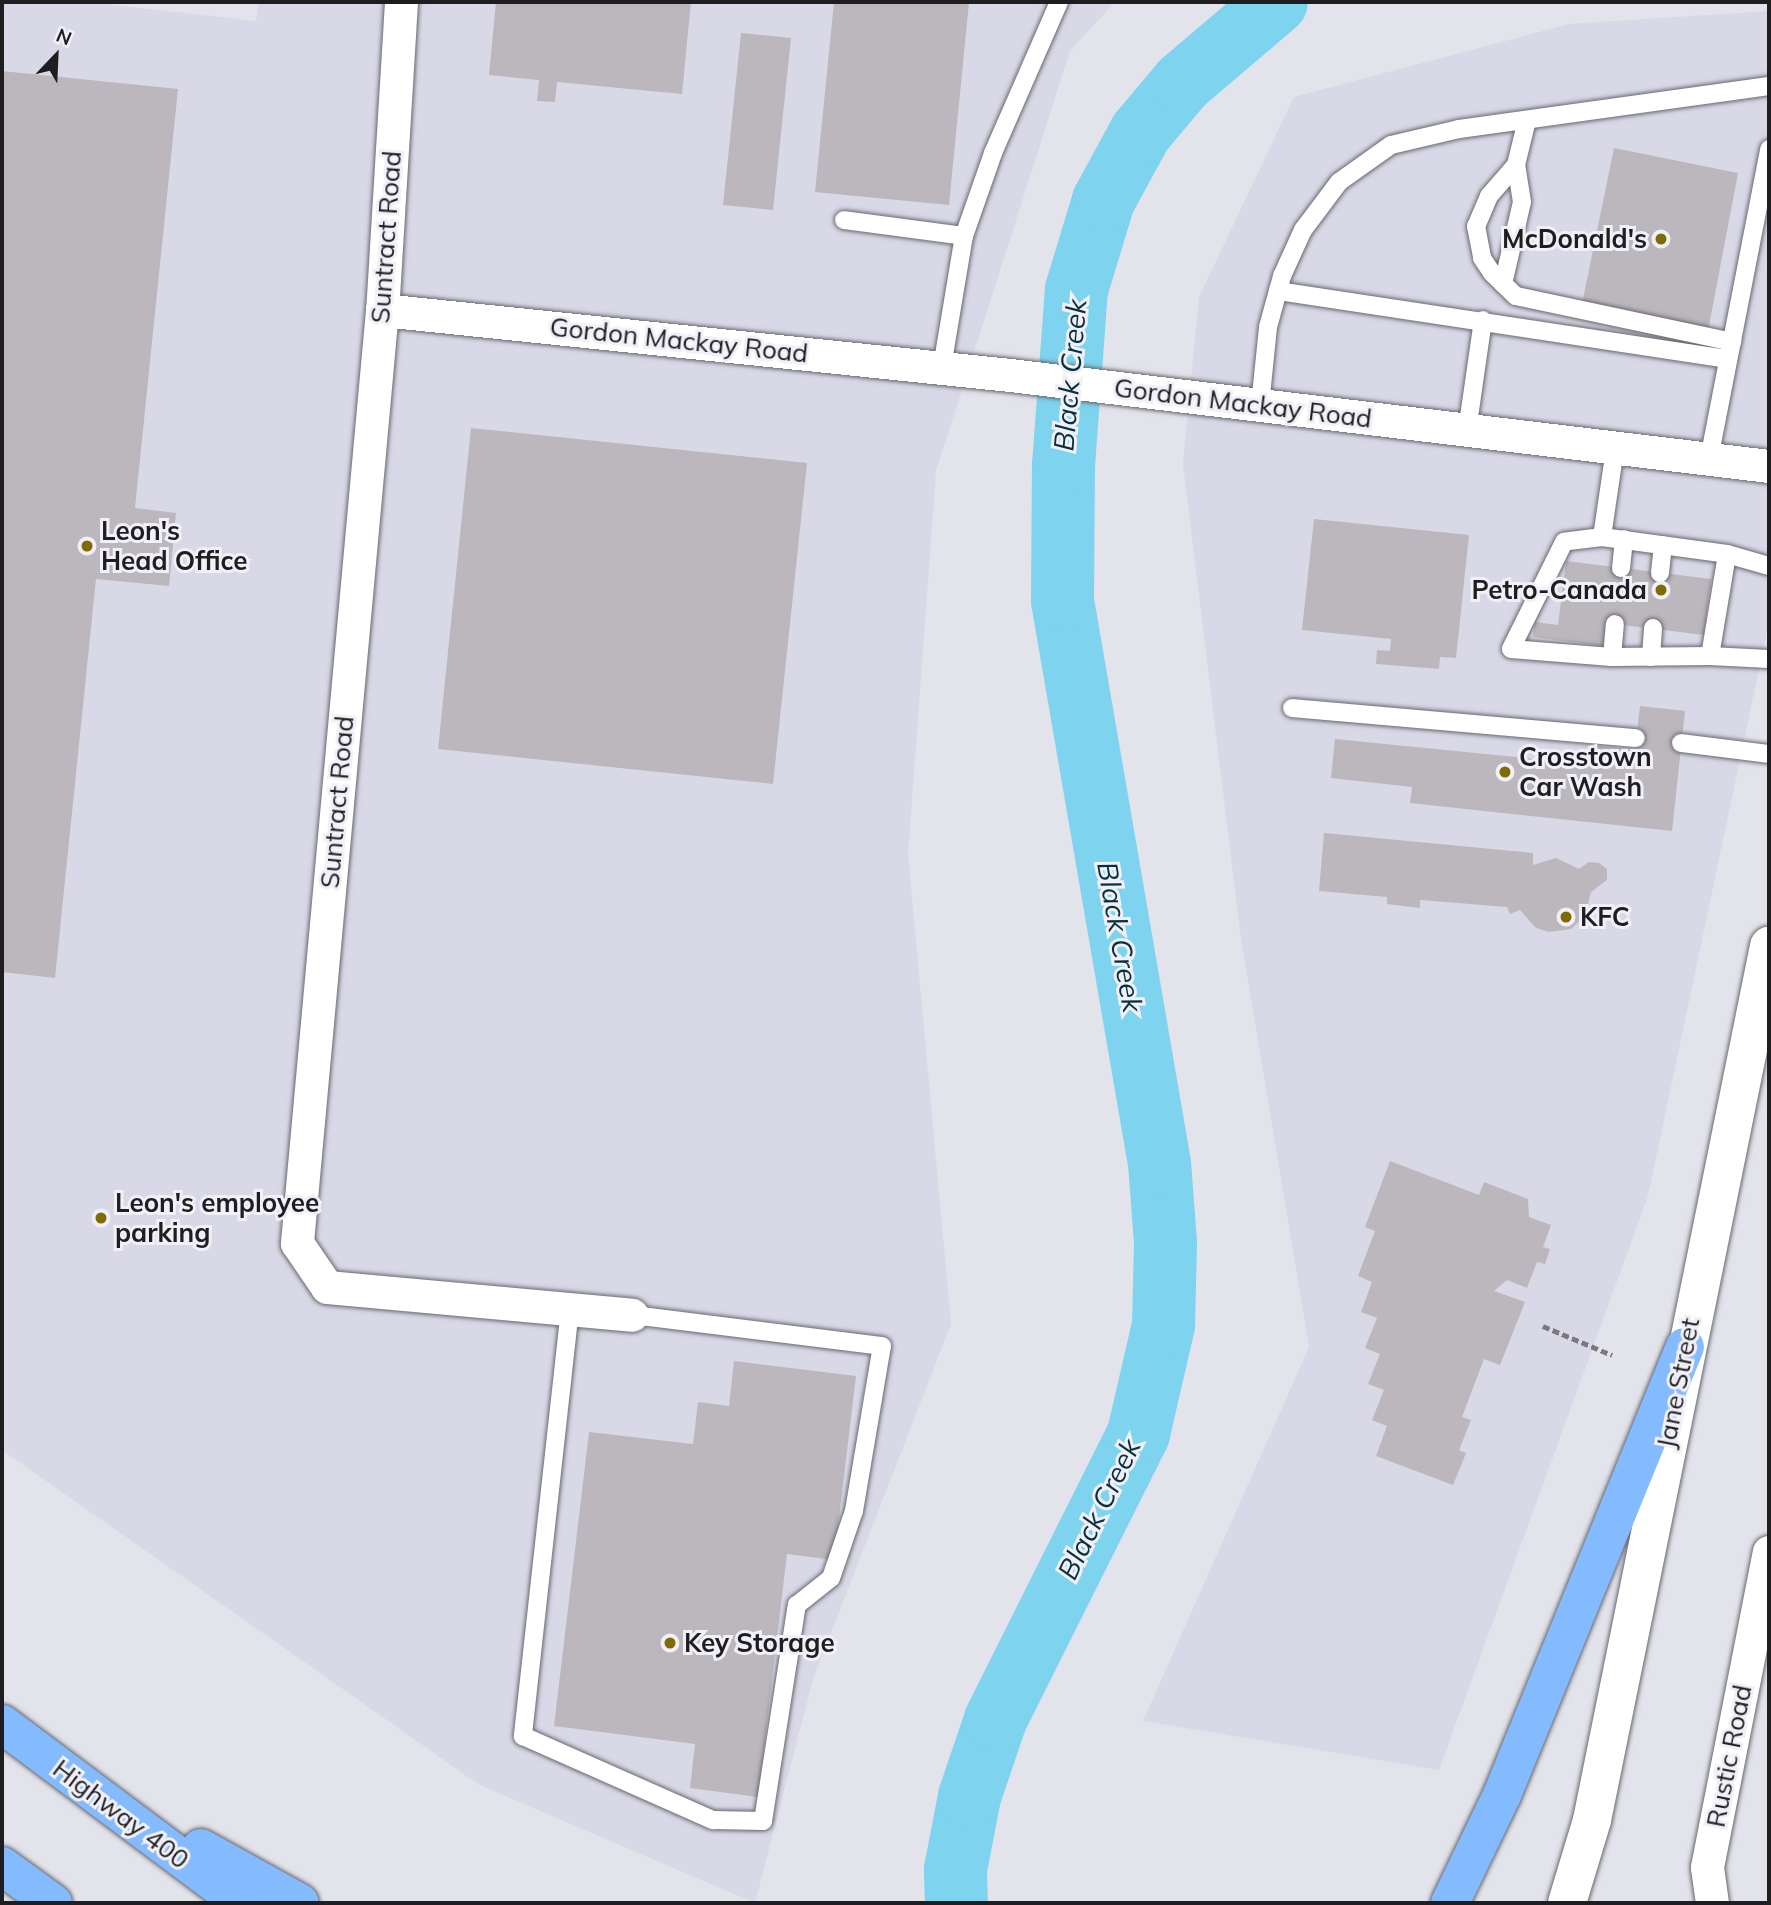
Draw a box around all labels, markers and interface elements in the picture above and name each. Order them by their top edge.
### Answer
north arrow [21,21,91,91]
text: N [53,23,75,51]
street label: Suntract Road [364,150,408,324]
place label: McDonald's [1502,223,1647,255]
marker: McDonald's [1653,231,1669,247]
water label: Black Creek [1047,298,1093,452]
street label: Gordon Mackay Road [548,311,810,369]
street label: Gordon Mackay Road [1112,372,1374,434]
place label: Leon's Head Office [101,515,248,576]
marker: Leon's Head Office [79,538,95,554]
place label: Petro-Canada [1472,574,1647,606]
marker: Petro-Canada [1653,582,1669,598]
street label: Suntract Road [314,714,360,890]
place label: Crosstown Car Wash [1519,741,1652,802]
marker: Crosstown Car Wash [1497,764,1513,780]
water label: Black Creek [1090,859,1150,1015]
place label: KFC [1580,901,1630,933]
marker: KFC [1558,909,1574,925]
place label: Leon's employee parking [115,1187,319,1248]
marker: Leon's employee parking [93,1210,109,1226]
street label: Jane Street [1650,1315,1706,1451]
water label: Black Creek [1051,1433,1147,1585]
place label: Key Storage [684,1627,835,1659]
marker: Key Storage [662,1635,678,1651]
street label: Rustic Road [1700,1682,1758,1830]
street label: Highway 400 [47,1753,195,1875]

